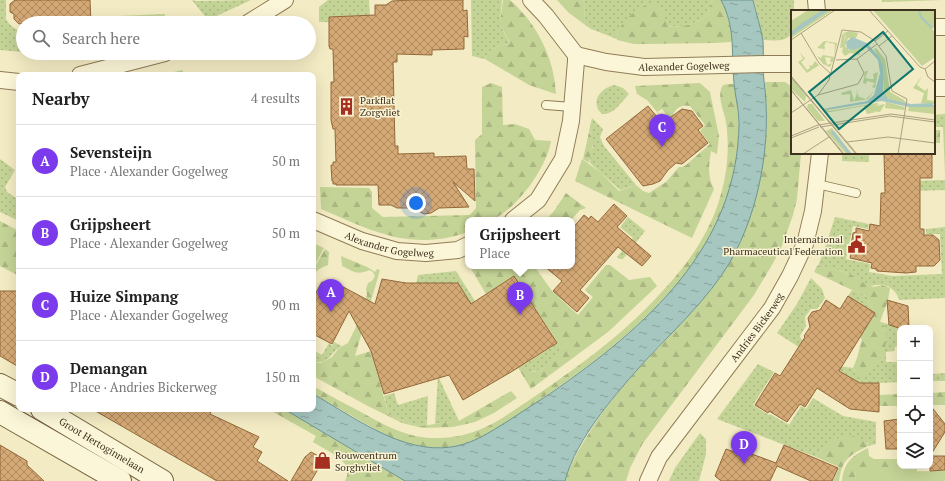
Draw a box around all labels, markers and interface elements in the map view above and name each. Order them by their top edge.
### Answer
inset map [791,10,935,154]
search box [16,16,316,60]
icon: search [30,27,52,49]
text: Search here [62,28,140,48]
street label: Alexander Gogelweg [637,59,730,74]
text: Nearby [32,87,90,110]
text: 4 results [251,89,300,107]
place label: Parkflat Zorgvliet [360,94,401,119]
building icon: Parkflat Zorgvliet [337,96,357,116]
pin: C [649,114,675,147]
text: Sevensteijn [70,142,152,162]
text: A [40,152,50,170]
text: 50 m [272,152,300,170]
text: Place · Alexander Gogelweg [70,162,228,180]
your location [406,193,426,213]
text: Grijpsheert [70,214,151,234]
popup [465,217,575,269]
text: B [41,224,49,242]
text: 50 m [272,224,300,242]
text: Grijpsheert [480,224,560,244]
street label: Alexander Gogelweg [343,228,435,260]
place label: International Pharmaceutical Federation [723,233,843,258]
text: Place · Alexander Gogelweg [70,234,228,252]
public building icon: International Pharmaceutical Federation [846,235,866,255]
text: Place [480,244,510,262]
pin: A [318,279,344,312]
pin: B [507,282,533,315]
text: Huize Simpang [70,286,178,306]
street label: Andries Bickerweg [728,290,787,364]
text: C [41,296,49,314]
text: 90 m [272,296,300,314]
text: Place · Alexander Gogelweg [70,306,228,324]
map controls [897,325,933,469]
button: + [897,325,933,361]
text: Demangan [70,358,147,378]
button: − [897,361,933,397]
text: D [40,368,50,386]
text: 150 m [265,368,300,386]
text: Place · Andries Bickerweg [70,378,217,396]
button: locate [897,397,933,433]
street label: Groot Hertoginnelaan [57,415,147,476]
pin: D [731,431,757,464]
button: layers [897,433,933,469]
place label: Rouwcentrum Sorghvliet [335,449,397,474]
shop icon: Rouwcentrum Sorghvliet [312,451,332,471]

